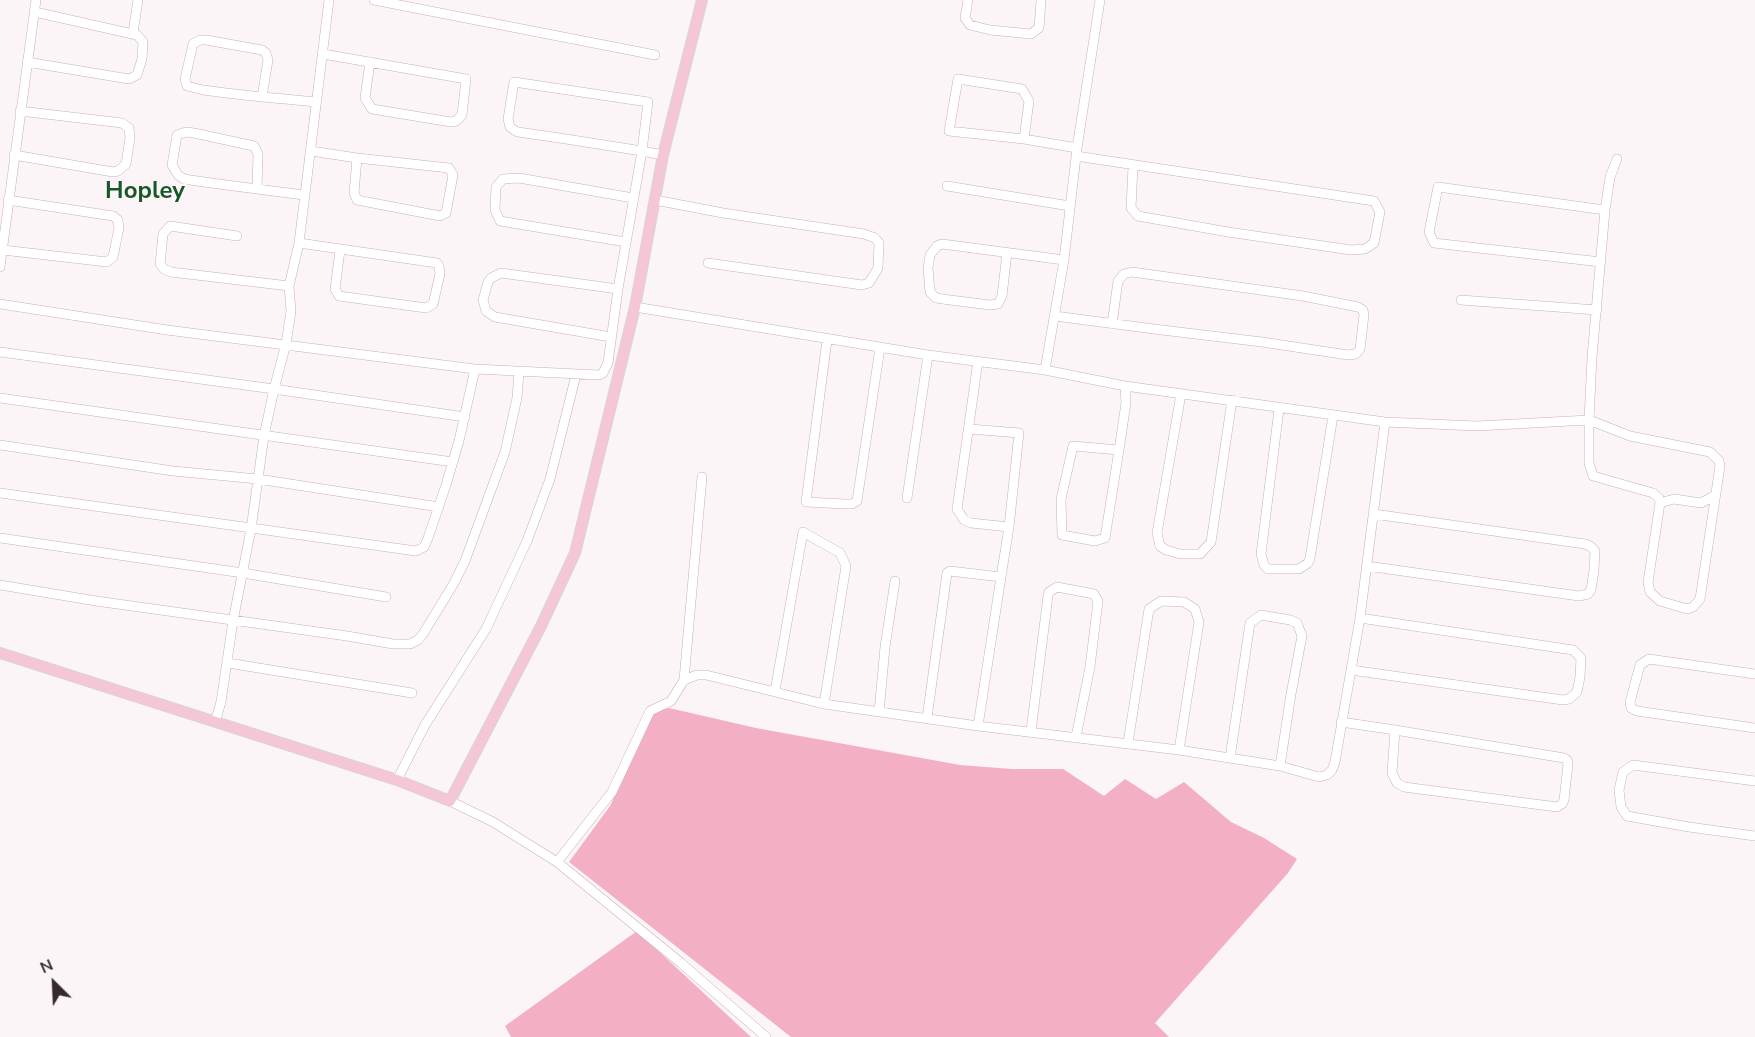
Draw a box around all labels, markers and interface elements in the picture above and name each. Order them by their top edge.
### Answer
district label: Hopley [105,178,185,206]
north arrow [24,953,84,1013]
text: N [37,954,57,979]

